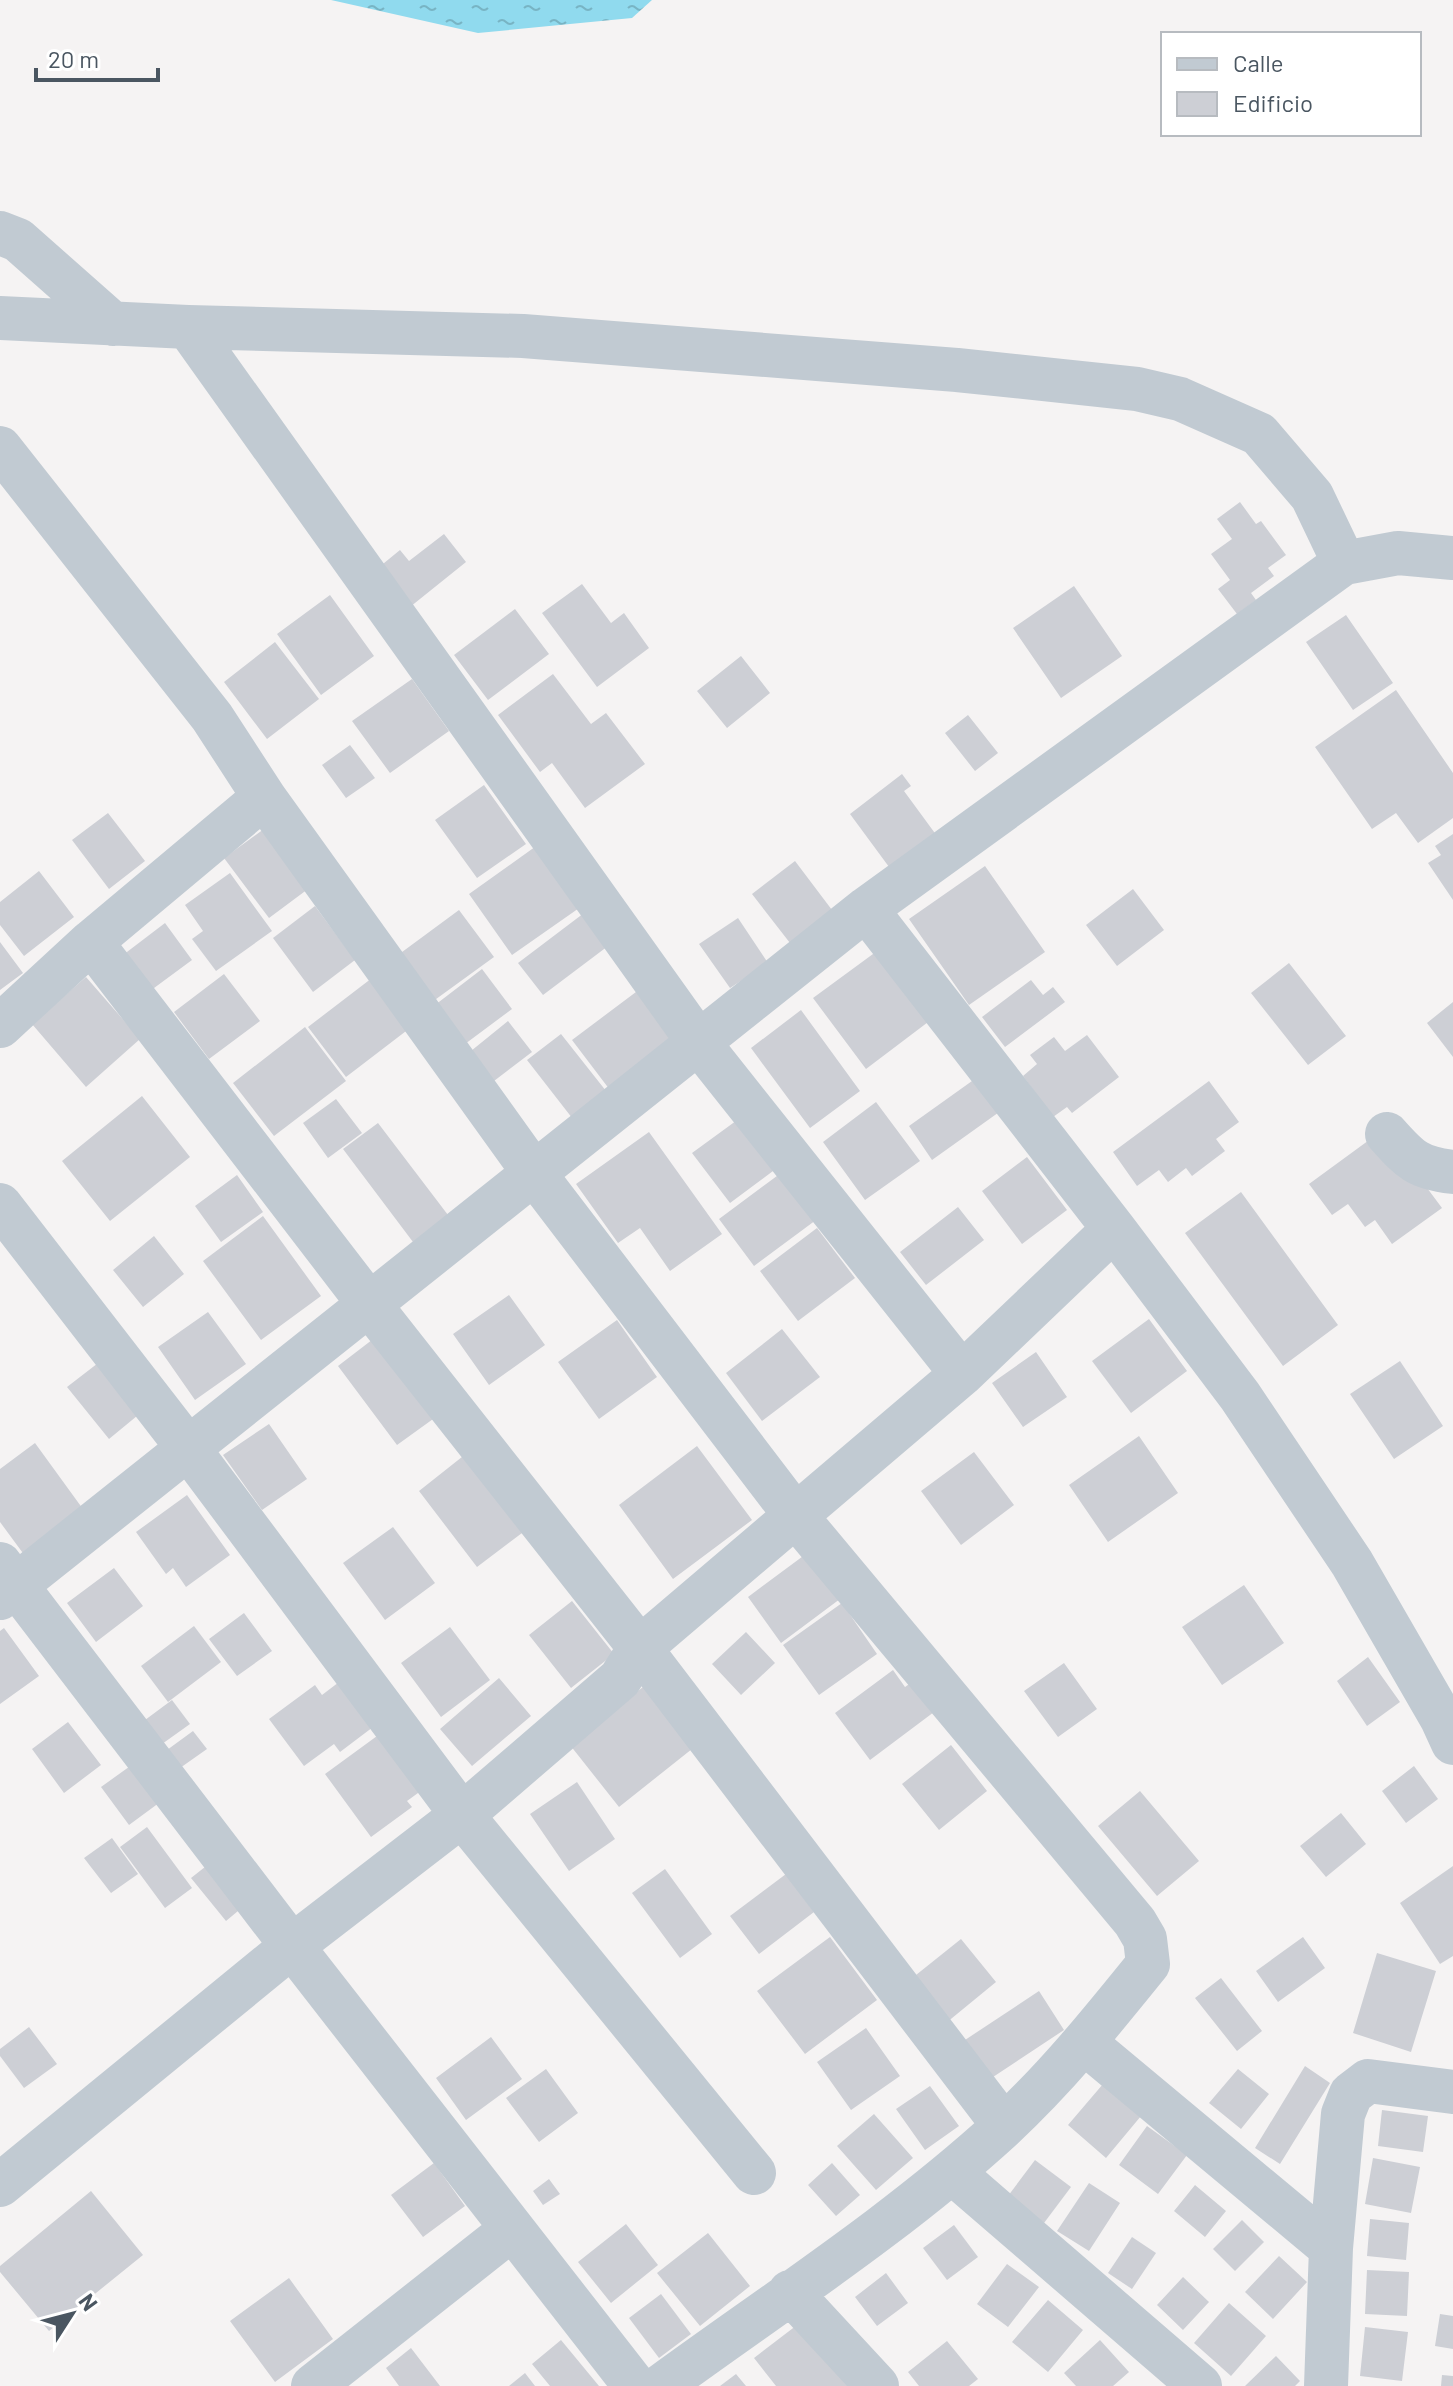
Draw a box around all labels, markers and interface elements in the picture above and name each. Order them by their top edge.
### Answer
scale bar [36,32,158,82]
legend [1161,32,1421,136]
text: 20 m [48,44,99,73]
text: Calle [1233,48,1284,77]
text: Edificio [1233,88,1313,117]
north arrow [32,2274,112,2354]
text: N [74,2288,104,2315]

